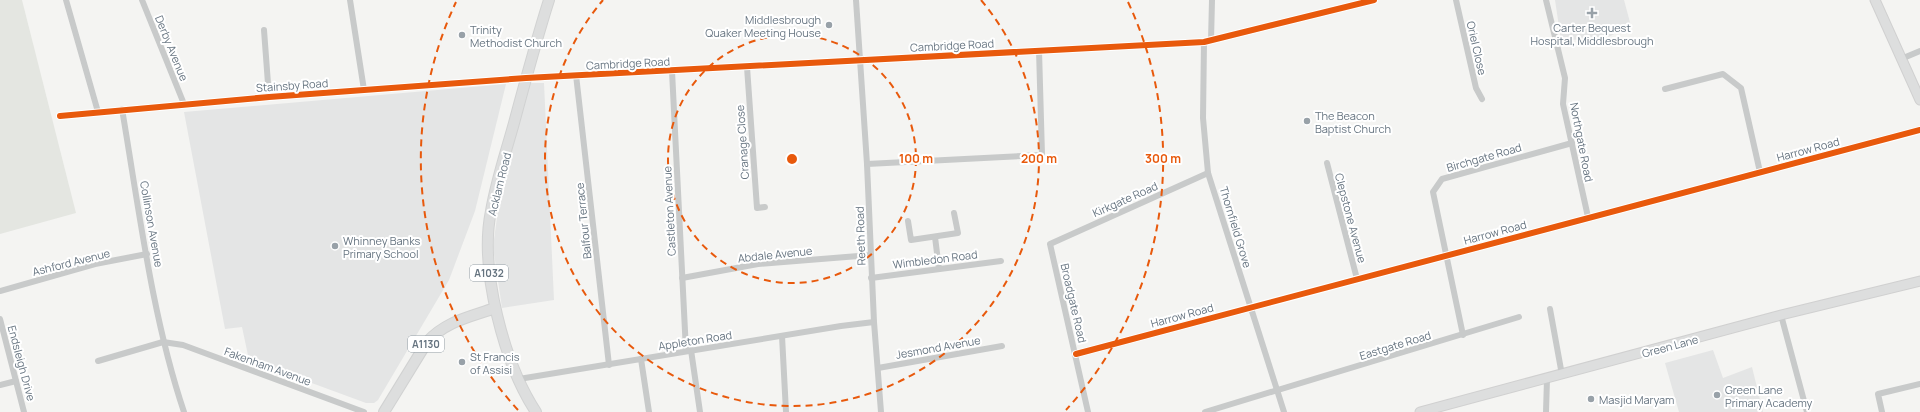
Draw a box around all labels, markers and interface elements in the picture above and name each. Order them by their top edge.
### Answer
marker: Carter Bequest Hospital, Middlesbrough [1586,7,1598,19]
place label: Middlesbrough Quaker Meeting House [705,12,822,40]
street label: Derby Avenue [152,13,192,84]
marker: Middlesbrough Quaker Meeting House [824,20,834,30]
street label: Oriel Close [1464,20,1491,77]
place label: Carter Bequest Hospital, Middlesbrough [1530,20,1654,48]
place label: Trinity Methodist Church [470,22,562,50]
marker: Trinity Methodist Church [457,30,467,40]
street label: Cambridge Road [910,35,994,55]
street label: Cambridge Road [586,53,670,73]
street label: Stainsby Road [255,75,329,95]
street label: Northgate Road [1567,101,1597,183]
street label: Cranage Close [732,104,752,180]
place label: The Beacon Baptist Church [1315,108,1391,136]
marker: The Beacon Baptist Church [1302,116,1312,126]
street label: Harrow Road [1775,133,1841,165]
street label: Birchgate Road [1445,139,1523,175]
text: 100 m [899,150,933,167]
text: 200 m [1021,150,1057,167]
text: 300 m [1145,150,1181,167]
street label: Acklam Road [484,151,514,217]
centre of rings [785,152,799,166]
street label: Castleton Avenue [659,165,679,256]
street label: Clepstone Avenue [1332,171,1370,265]
street label: Kirkgate Road [1090,178,1160,220]
street label: Collinson Avenue [137,180,167,269]
street label: Balfour Terrace [571,182,594,260]
street label: Thornfield Grove [1217,185,1256,270]
street label: Reeth Road [851,206,869,266]
street label: Harrow Road [1462,216,1528,248]
place label: Whinney Banks Primary School [343,233,420,261]
marker: Whinney Banks Primary School [330,241,340,251]
street label: Abdale Avenue [737,243,814,265]
street label: Ashford Avenue [31,245,112,279]
street label: Wimbledon Road [892,246,978,272]
street label: Broadgate Road [1058,262,1090,344]
road number: A1032 [470,265,508,281]
street label: Harrow Road [1149,299,1215,331]
street label: Endsleigh Drive [5,324,39,403]
street label: Appleton Road [657,327,733,353]
street label: Eastgate Road [1357,327,1433,363]
street label: Green Lane [1640,331,1700,361]
street label: Jesmond Avenue [894,332,982,362]
road number: A1130 [408,336,444,352]
street label: Fakenham Avenue [222,343,314,389]
place label: St Francis of Assisi [470,349,520,377]
marker: St Francis of Assisi [457,357,467,367]
place label: Green Lane Primary Academy [1725,382,1813,410]
marker: Green Lane Primary Academy [1712,390,1722,400]
place label: Masjid Maryam [1599,392,1674,407]
marker: Masjid Maryam [1586,394,1596,404]

